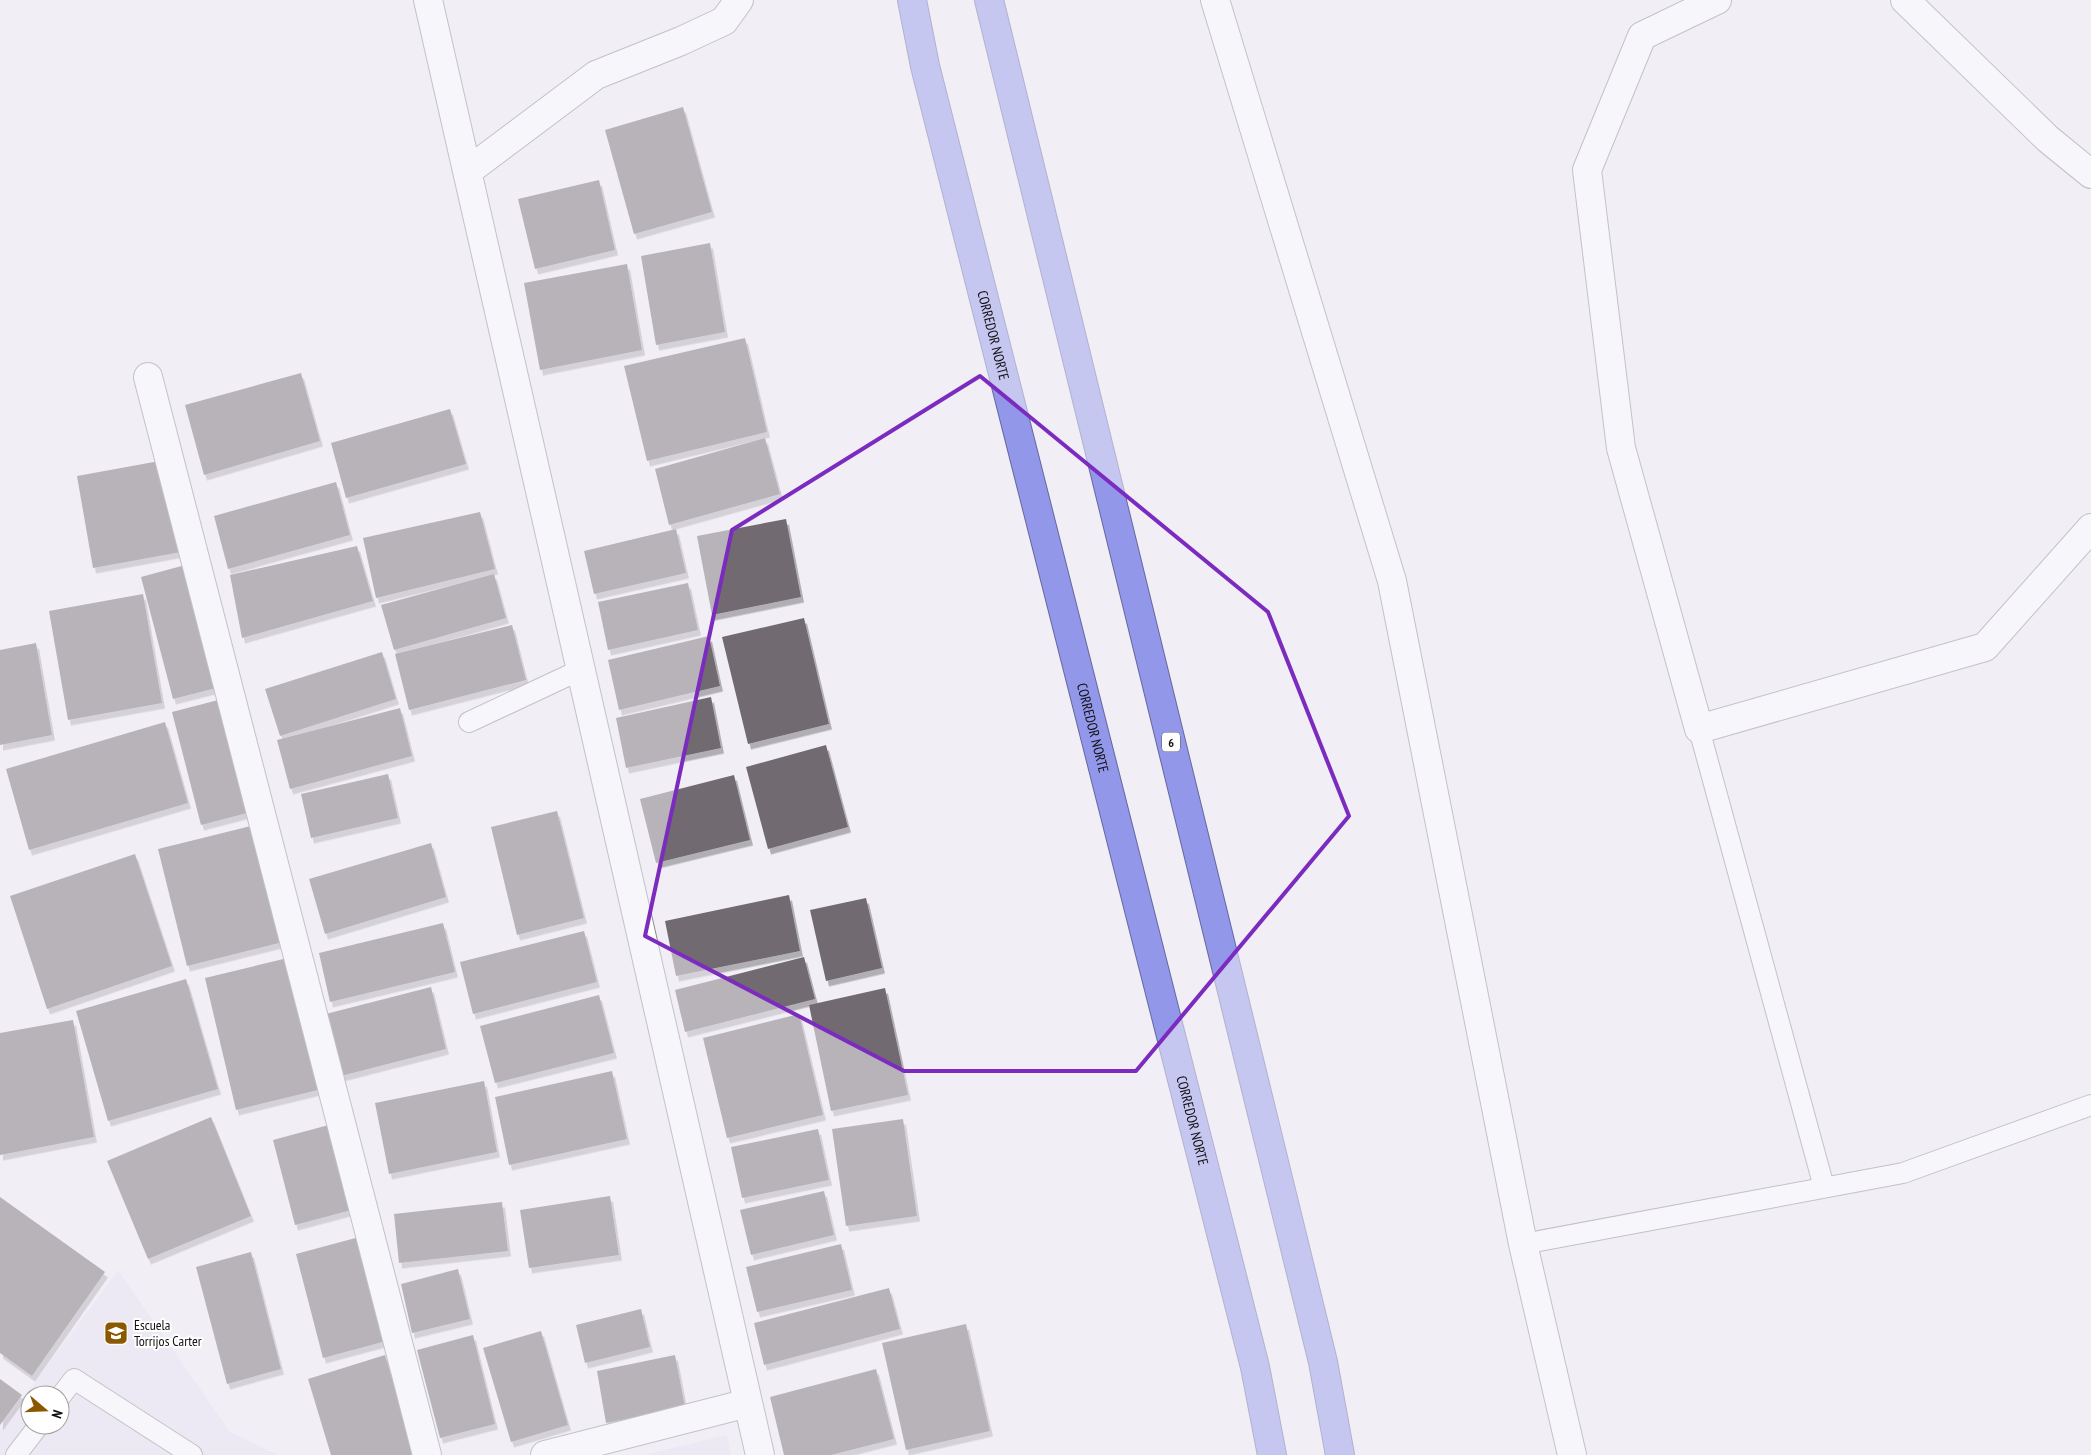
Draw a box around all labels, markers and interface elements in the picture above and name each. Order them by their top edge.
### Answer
street label: CORREDOR NORTE [973,289,1013,382]
street label: CORREDOR NORTE [1073,681,1113,774]
road number: 6 [1162,732,1180,752]
street label: CORREDOR NORTE [1172,1074,1212,1167]
place label: Escuela Torrijos Carter [134,1316,202,1350]
school or university icon: Escuela Torrijos Carter [103,1320,129,1346]
north arrow [20,1385,70,1435]
text: N [48,1408,67,1421]

